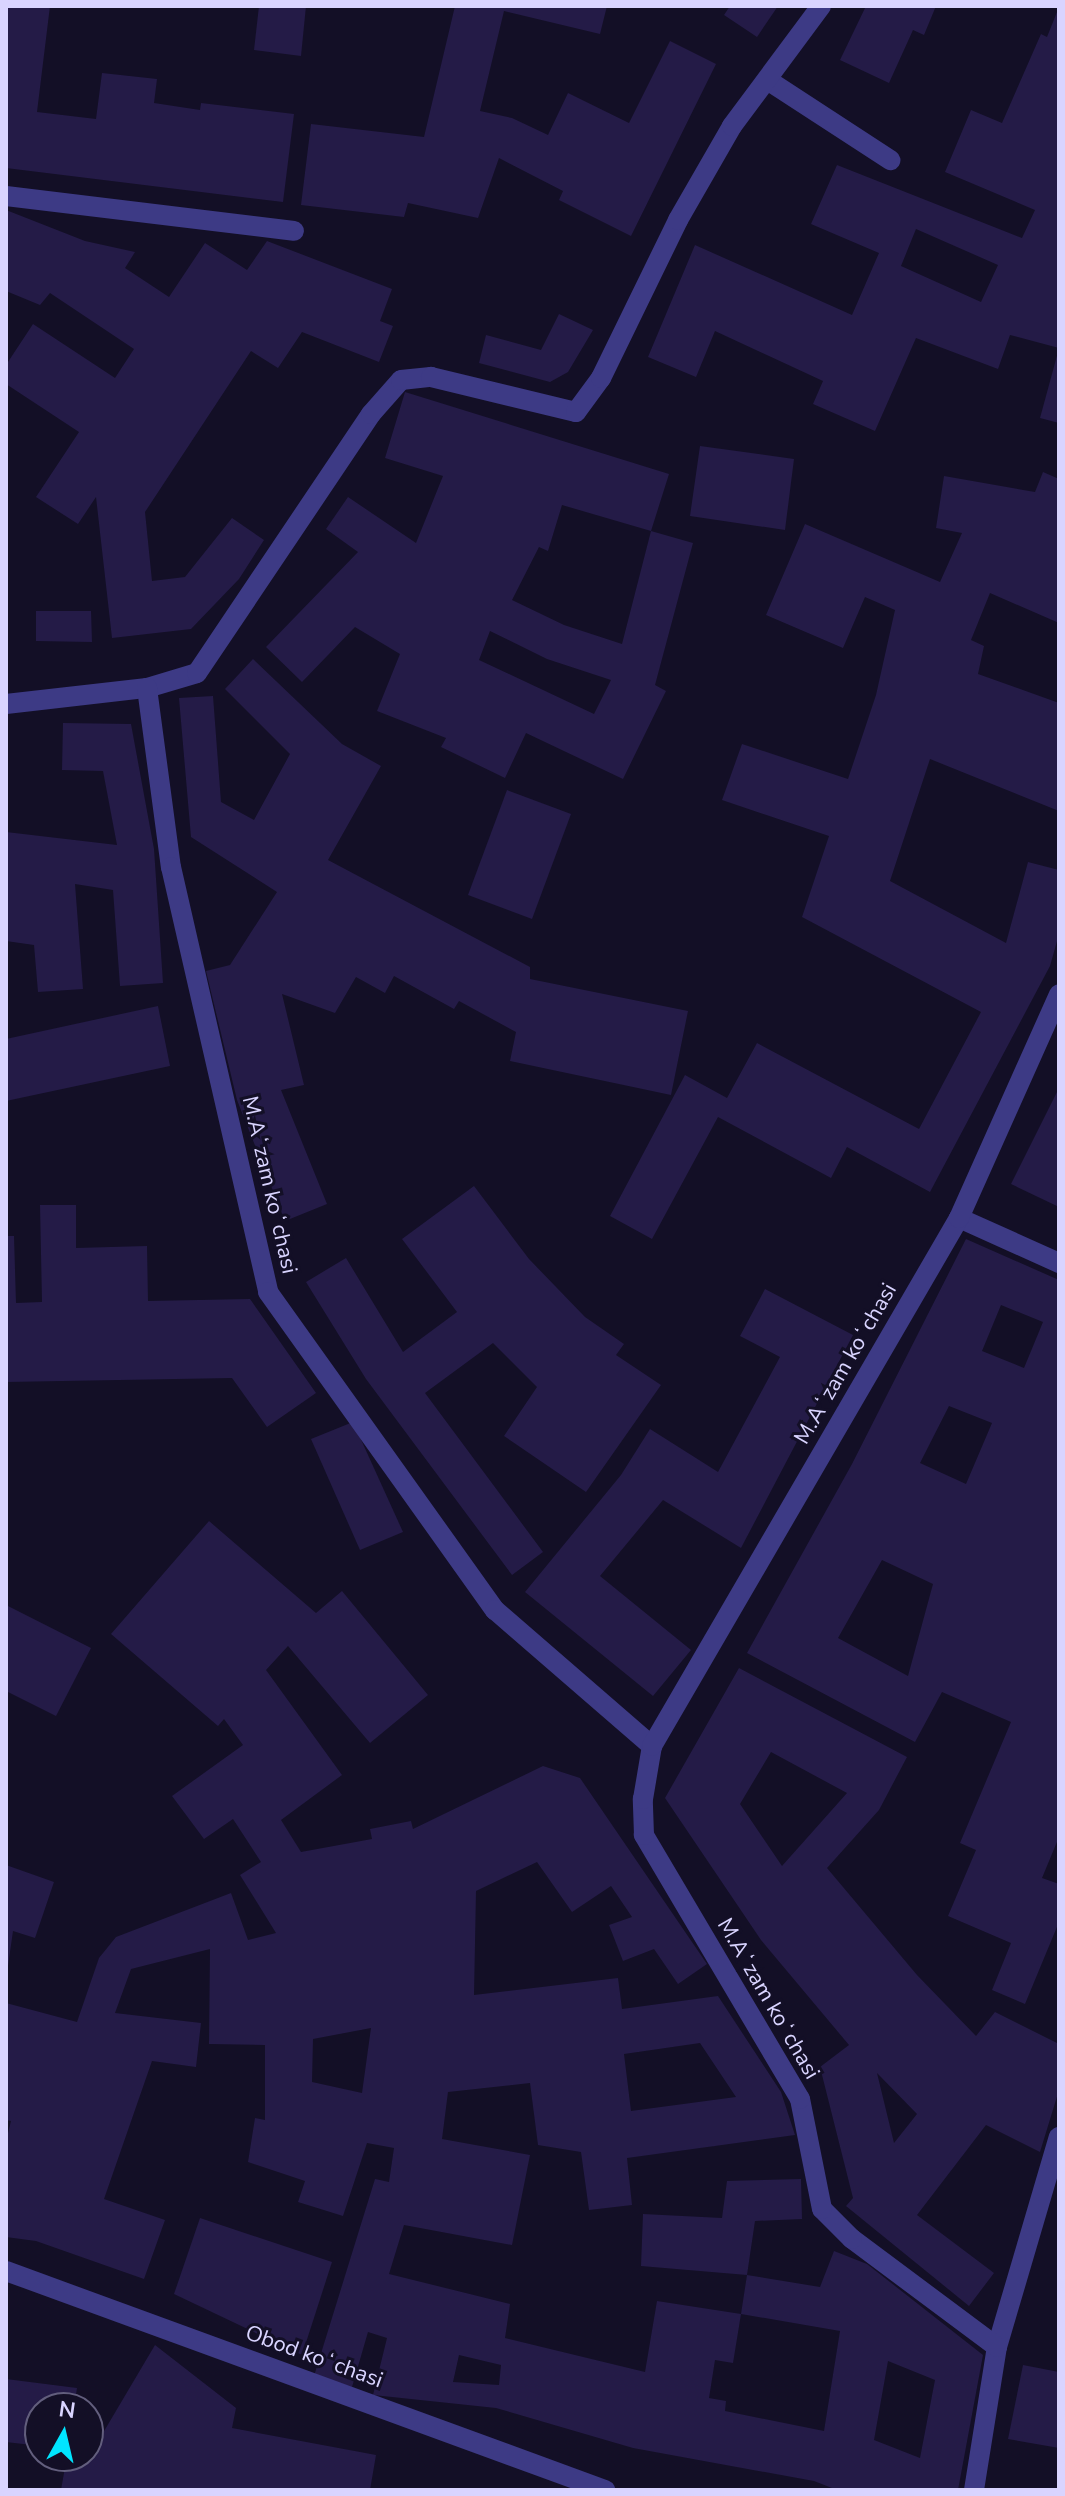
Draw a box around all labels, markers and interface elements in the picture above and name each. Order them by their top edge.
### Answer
street label: M.Aʻzam koʻchasi [236,1094,302,1276]
street label: M.Aʻzam koʻchasi [789,1279,903,1449]
street label: M.Aʻzam koʻchasi [711,1914,825,2084]
street label: Obod koʻchasi [242,2320,386,2394]
north arrow [24,2392,104,2472]
text: N [57,2394,77,2426]

